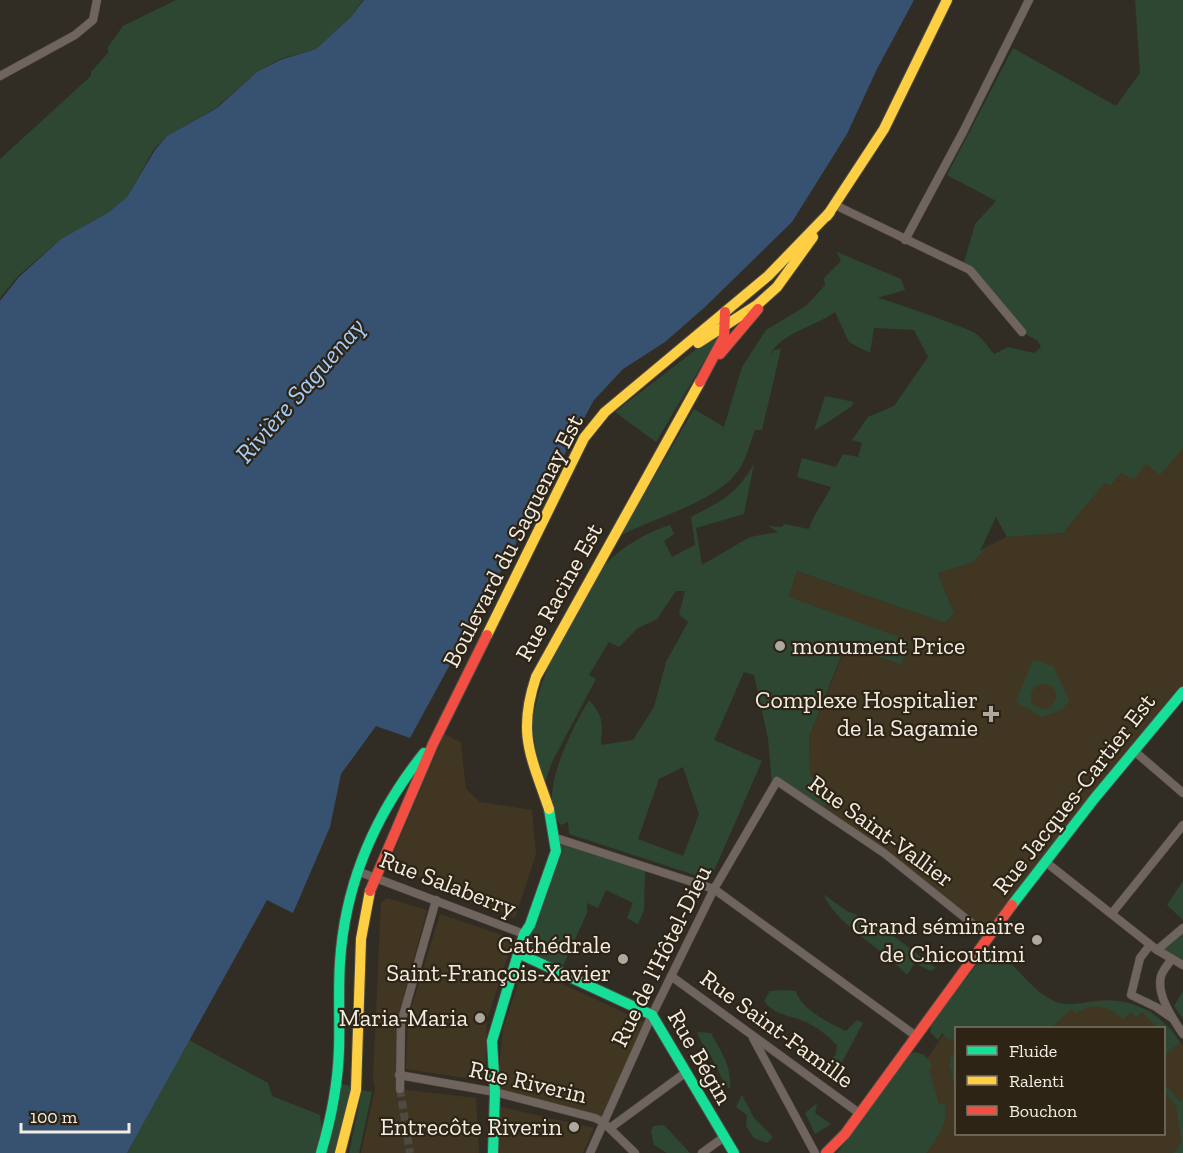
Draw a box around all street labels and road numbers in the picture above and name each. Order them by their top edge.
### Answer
street label: Boulevard du Saguenay Est [436,409,589,672]
street label: Rue Racine Est [509,518,608,666]
street label: Rue Jacques-Cartier Est [986,687,1161,900]
street label: Rue Saint-Vallier [803,768,959,893]
street label: Rue Salaberry [376,844,521,923]
street label: Rue de l'Hôtel-Dieu [604,860,717,1051]
street label: Rue Saint-Famille [695,963,860,1094]
street label: Rue Bégin [662,1004,739,1109]
street label: Rue Riverin [466,1054,590,1109]

